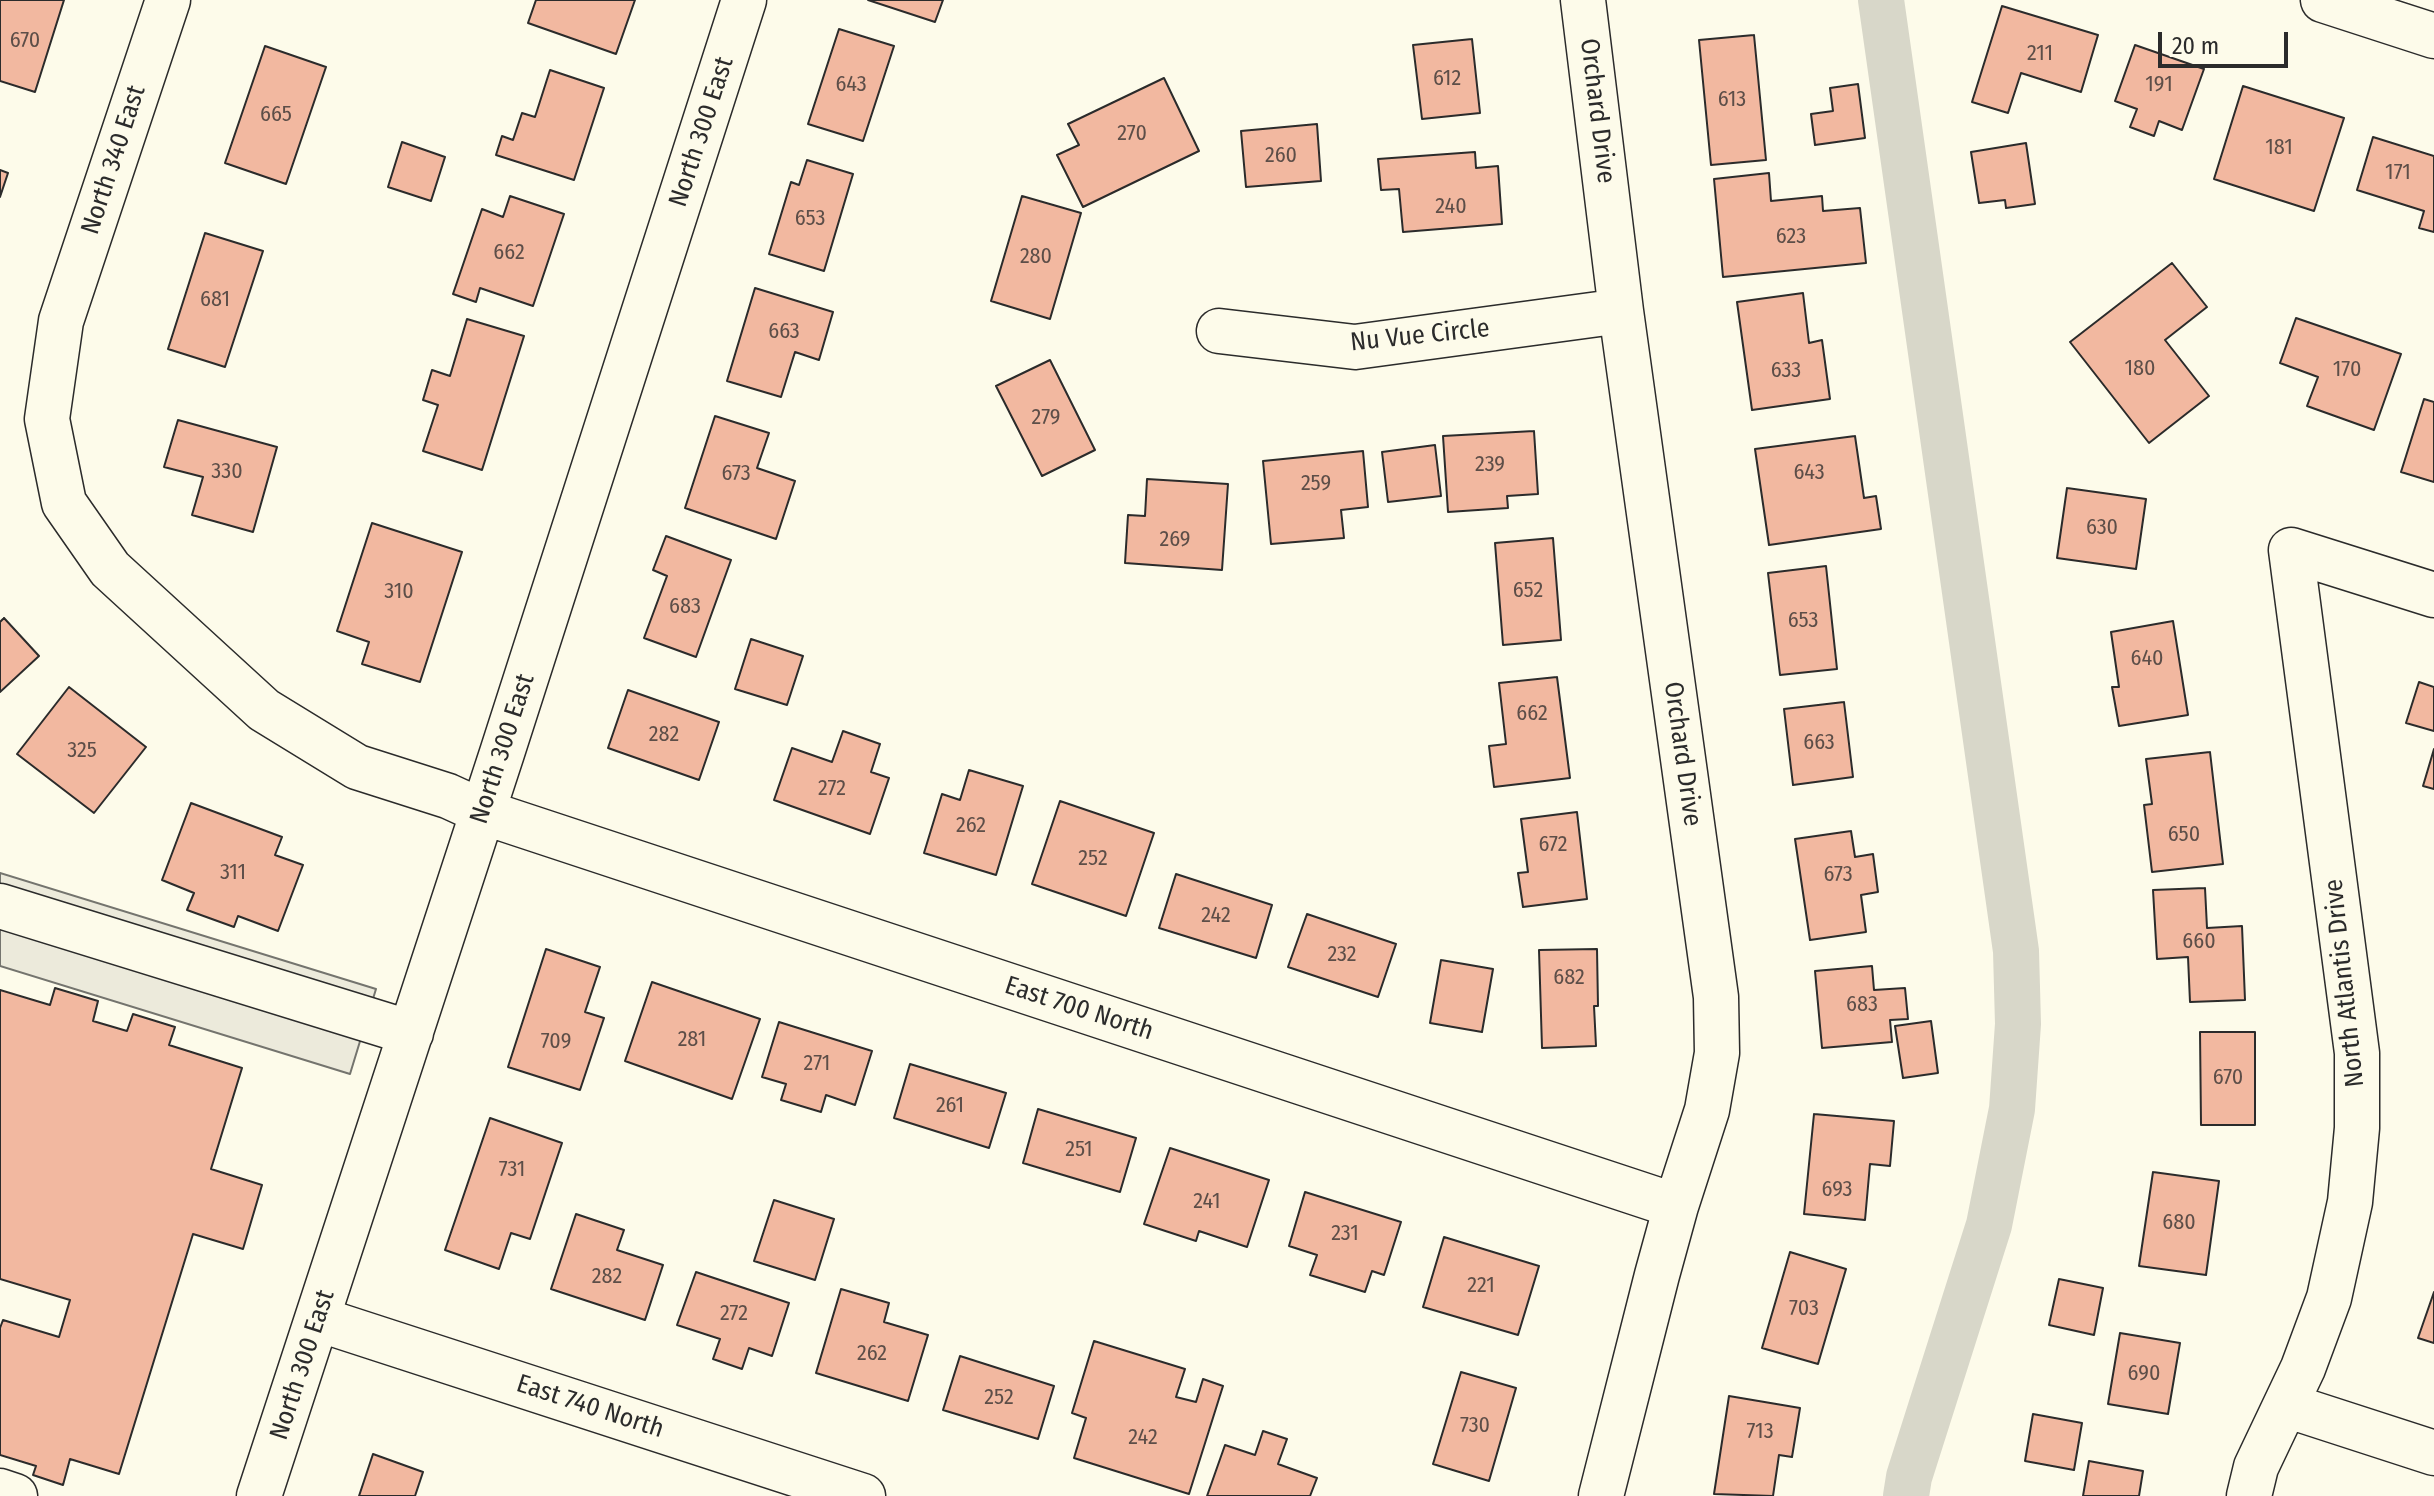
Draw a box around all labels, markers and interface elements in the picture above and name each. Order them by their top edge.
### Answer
scale bar [2162,16,2292,66]
house number: 670 [10,28,40,54]
text: 20 m [2172,32,2219,60]
street label: Orchard Drive [1573,37,1621,185]
house number: 211 [2027,41,2053,67]
street label: North 300 East [663,53,741,211]
house number: 612 [1433,66,1461,92]
house number: 643 [835,72,867,98]
house number: 191 [2145,72,2173,98]
street label: North 340 East [75,82,153,238]
house number: 613 [1718,87,1746,113]
house number: 665 [260,102,292,128]
house number: 270 [1117,121,1147,147]
house number: 181 [2265,135,2293,161]
house number: 260 [1265,143,1297,169]
house number: 171 [2385,160,2411,186]
house number: 240 [1435,194,1467,220]
house number: 653 [795,206,825,232]
house number: 623 [1776,224,1806,250]
house number: 662 [493,240,525,266]
house number: 280 [1020,244,1052,270]
house number: 681 [200,287,230,313]
street label: Nu Vue Circle [1349,313,1491,359]
house number: 663 [768,319,800,345]
house number: 180 [2124,356,2156,382]
house number: 170 [2333,357,2361,383]
house number: 633 [1771,358,1801,384]
house number: 279 [1032,405,1060,431]
house number: 239 [1475,452,1505,478]
house number: 330 [211,459,243,485]
house number: 643 [1793,460,1825,486]
house number: 673 [721,461,751,487]
house number: 259 [1301,471,1331,497]
house number: 630 [2086,515,2118,541]
house number: 269 [1159,527,1191,553]
house number: 652 [1513,578,1543,604]
house number: 310 [384,579,414,605]
house number: 683 [669,594,701,620]
house number: 653 [1788,608,1818,634]
house number: 640 [2130,646,2164,672]
street label: North 300 East [464,670,542,828]
street label: Orchard Drive [1656,680,1708,828]
house number: 662 [1516,701,1548,727]
house number: 282 [649,722,679,748]
house number: 663 [1803,730,1835,756]
house number: 325 [67,738,97,764]
house number: 272 [818,776,846,802]
house number: 262 [956,813,986,839]
house number: 650 [2168,822,2200,848]
house number: 672 [1539,832,1567,858]
house number: 252 [1078,846,1108,872]
house number: 311 [220,860,246,886]
house number: 673 [1823,862,1853,888]
street label: North Atlantis Drive [2319,877,2371,1089]
house number: 242 [1201,903,1231,929]
house number: 660 [2182,929,2216,955]
house number: 232 [1327,942,1357,968]
house number: 682 [1553,965,1585,991]
street label: East 700 North [1001,970,1157,1048]
house number: 683 [1846,992,1878,1018]
house number: 281 [678,1027,706,1053]
house number: 709 [541,1029,571,1055]
house number: 271 [804,1051,830,1077]
house number: 670 [2213,1065,2243,1091]
house number: 261 [936,1093,964,1119]
house number: 251 [1065,1137,1093,1163]
house number: 731 [499,1157,525,1183]
house number: 693 [1822,1177,1852,1203]
house number: 241 [1193,1189,1221,1215]
house number: 680 [2162,1210,2196,1236]
house number: 231 [1331,1221,1359,1247]
house number: 282 [592,1264,622,1290]
house number: 221 [1467,1273,1495,1299]
street label: North 300 East [264,1286,342,1444]
house number: 703 [1789,1296,1819,1322]
house number: 272 [720,1301,748,1327]
house number: 262 [857,1341,887,1367]
house number: 690 [2128,1361,2160,1387]
street label: East 740 North [513,1369,667,1445]
house number: 252 [984,1385,1014,1411]
house number: 730 [1460,1413,1490,1439]
house number: 713 [1746,1419,1774,1445]
house number: 242 [1128,1425,1158,1451]

